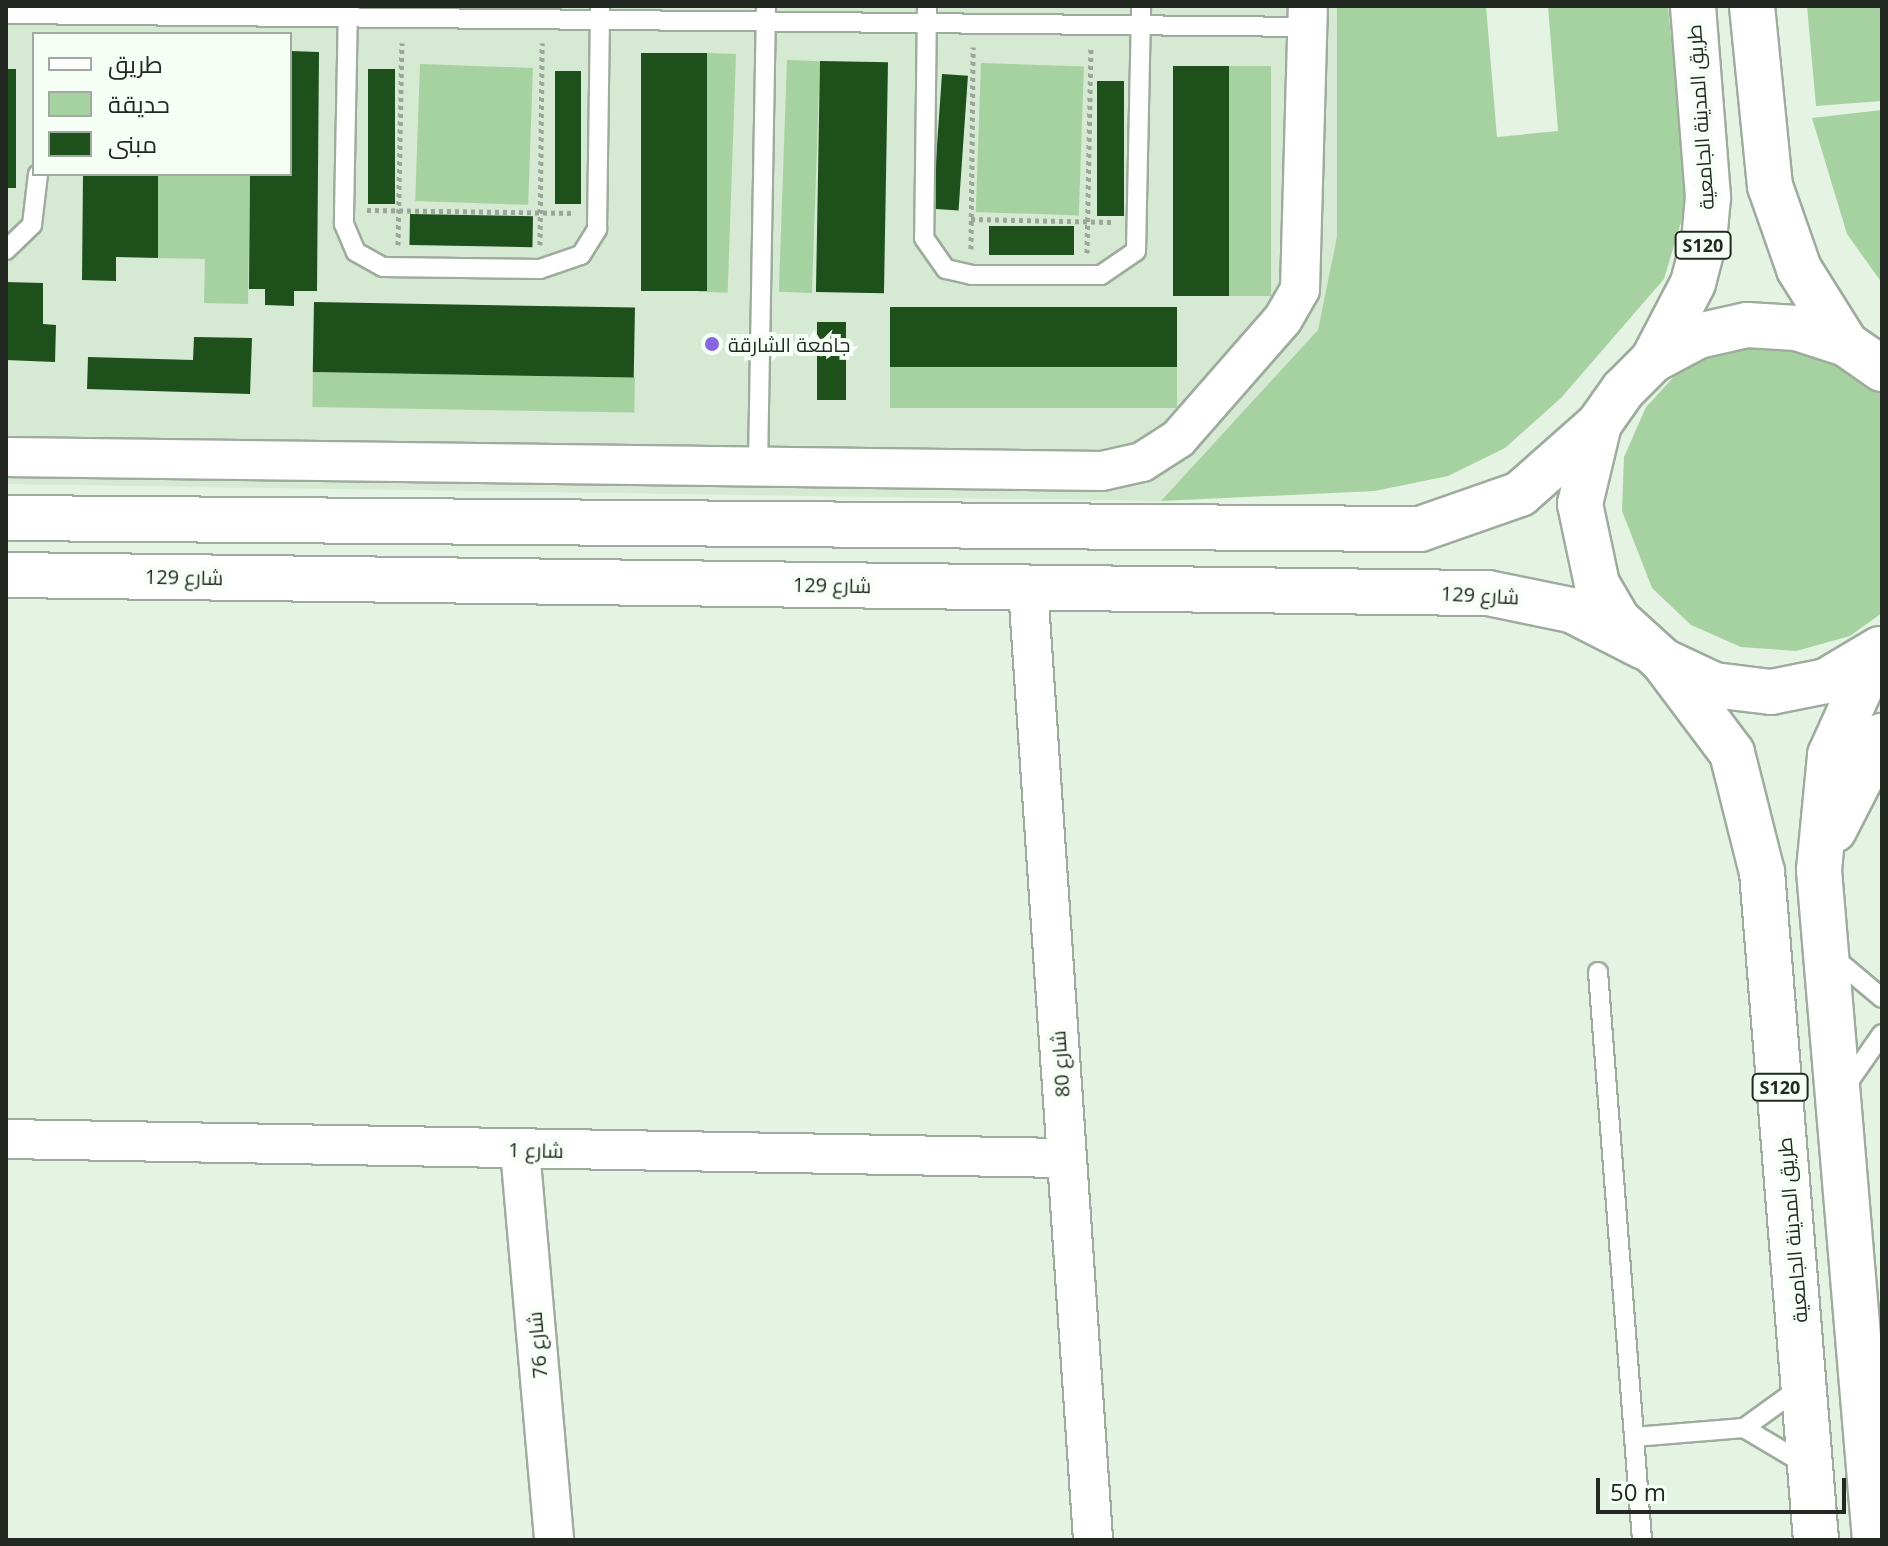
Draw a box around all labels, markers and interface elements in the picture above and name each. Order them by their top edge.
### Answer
street label: طريق المدينة الجامعية [1682,23,1718,211]
legend [32,32,292,176]
text: طريق [108,47,163,80]
text: حديقة [108,87,170,120]
text: مبنى [108,127,157,160]
road number: S120 [1673,231,1733,259]
place label: جامعة الشارقة [728,332,850,356]
marker: جامعة الشارقة [703,335,721,353]
street label: شارع 129 [145,564,223,590]
street label: شارع 129 [793,572,871,598]
street label: شارع 129 [1440,581,1520,609]
street label: شارع 80 [1046,1030,1074,1098]
road number: S120 [1750,1073,1810,1101]
street label: طريق المدينة الجامعية [1772,1136,1812,1324]
street label: شارع 1 [508,1138,564,1162]
street label: شارع 76 [522,1311,552,1379]
scale bar [1600,1462,1850,1512]
text: 50 m [1610,1475,1666,1508]

